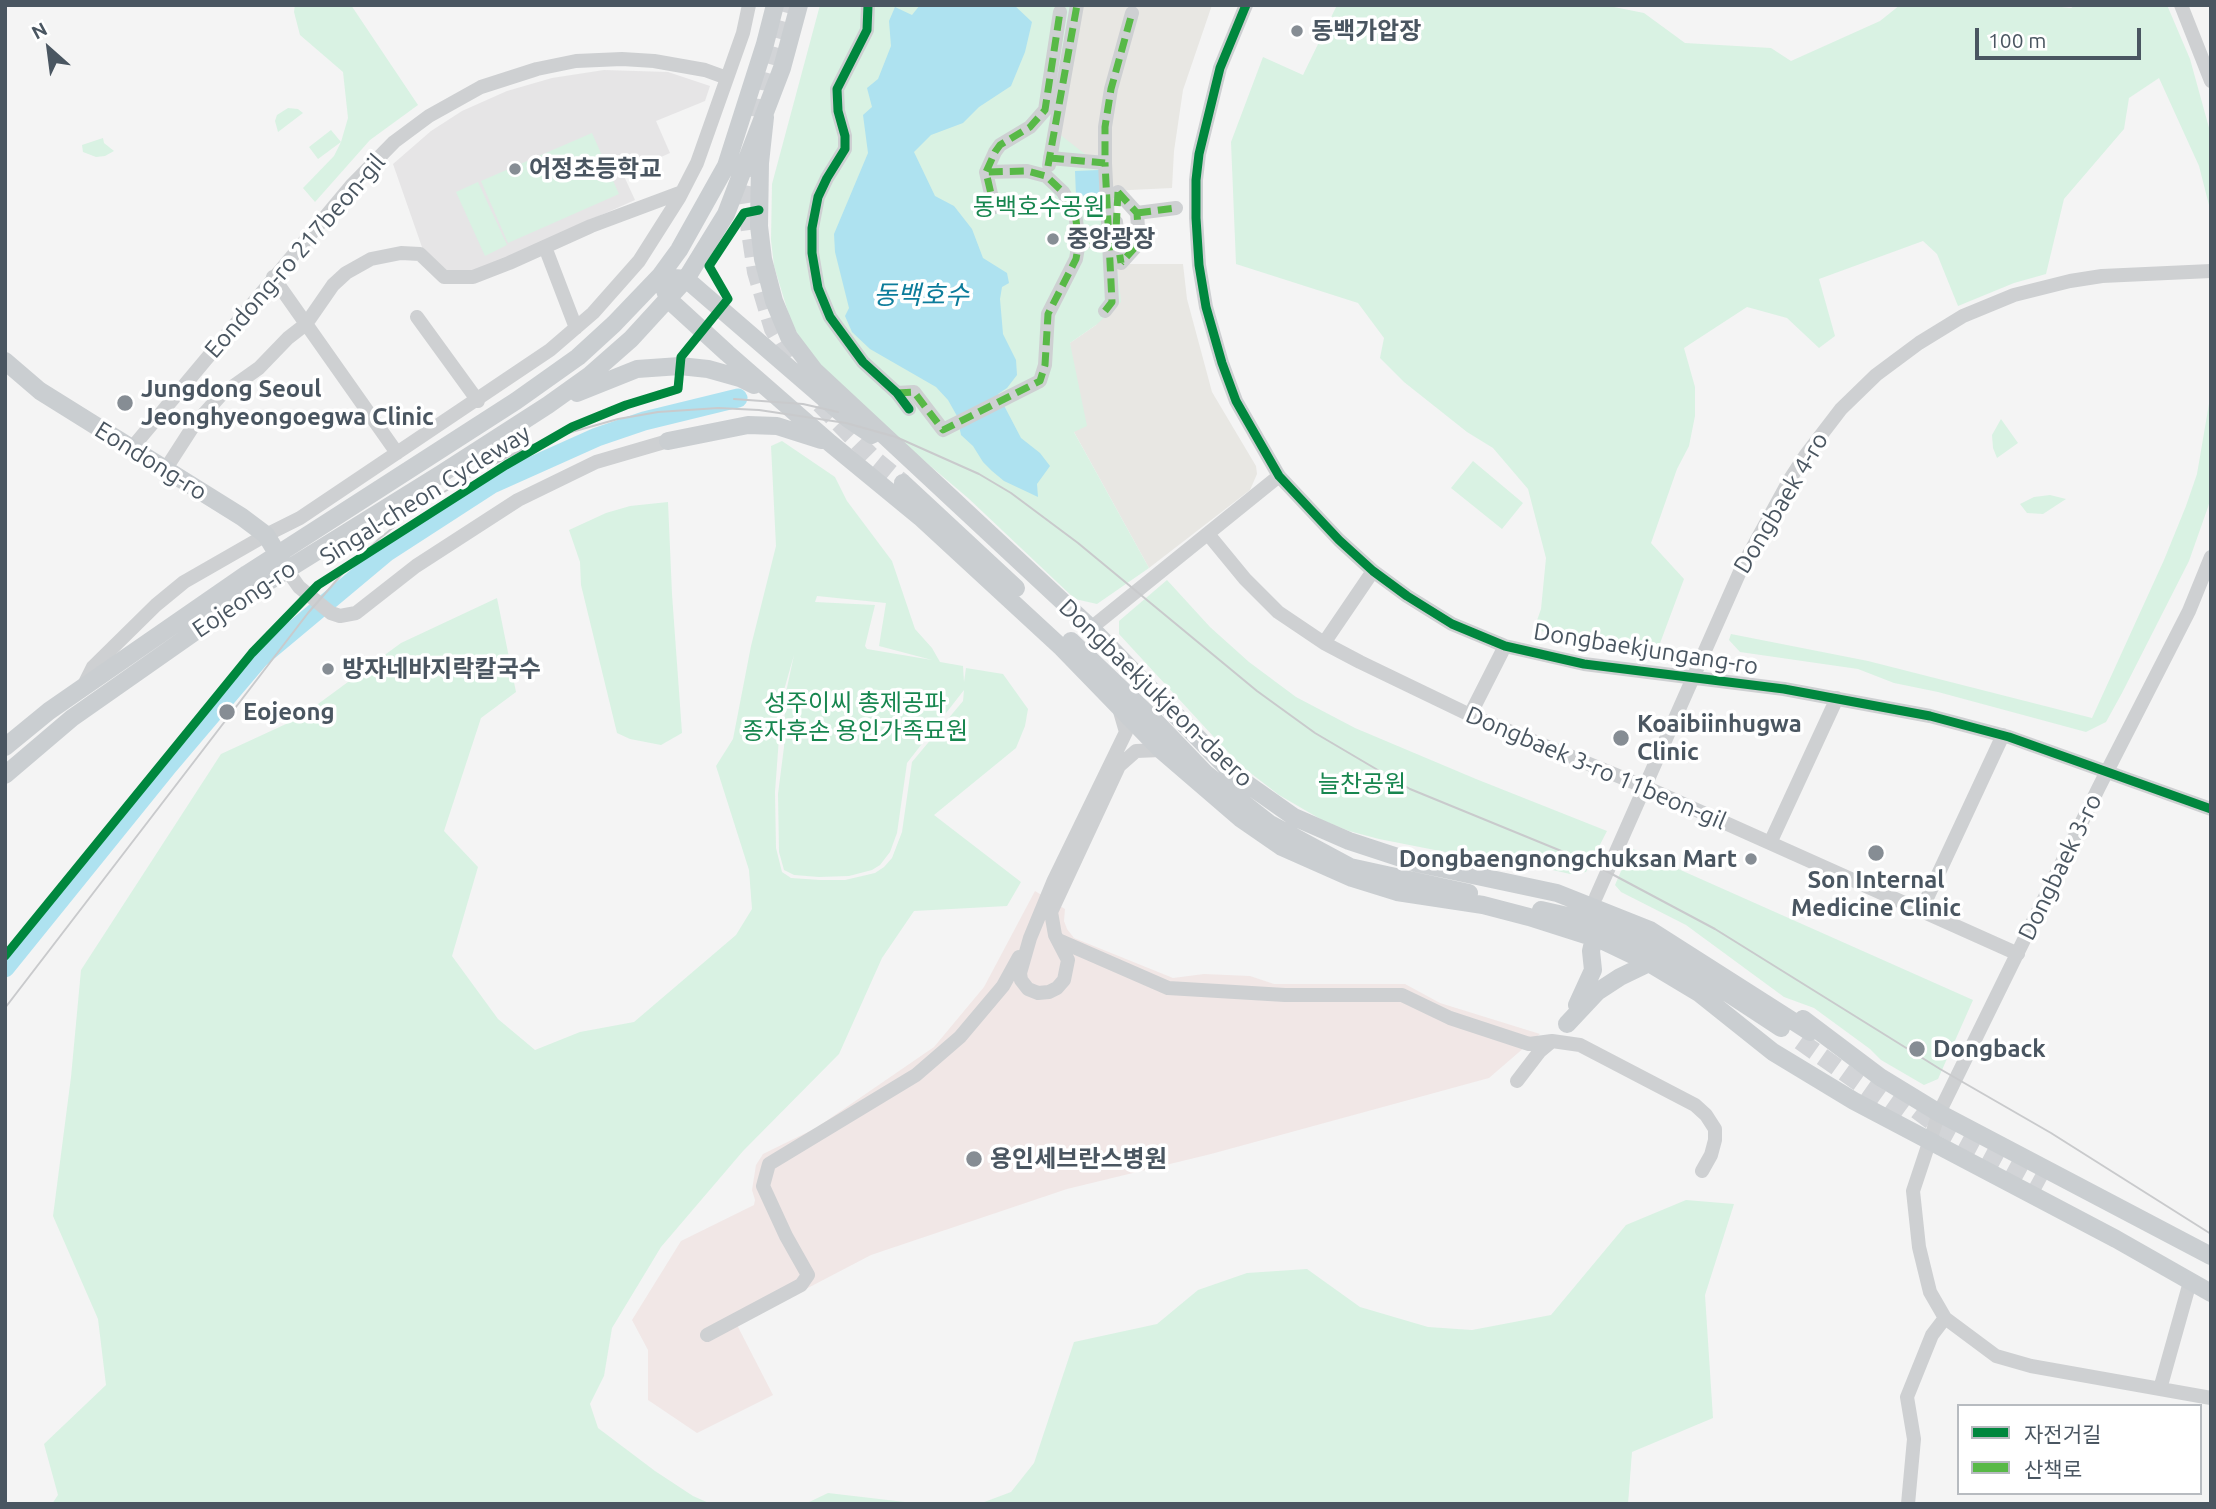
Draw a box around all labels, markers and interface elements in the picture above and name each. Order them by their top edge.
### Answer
north arrow [14,14,84,84]
scale bar [1978,14,2144,58]
text: N [28,17,51,44]
place label: 동백가압장 [1311,17,1421,45]
marker: 동백가압장 [1289,23,1305,39]
text: 100 m [1988,28,2046,52]
street label: Eondong-ro 217beon-gil [199,148,391,364]
place label: 어정초등학교 [529,155,661,183]
marker: 어정초등학교 [507,161,523,177]
park label: 동백호수공원 [973,193,1105,221]
place label: 중앙광장 [1067,225,1155,253]
marker: 중앙광장 [1045,231,1061,247]
water label: 동백호수 [873,279,969,311]
place label: Jungdong Seoul Jeonghyeongoegwa Clinic [141,375,434,431]
marker: Jungdong Seoul Jeonghyeongoegwa Clinic [115,393,135,413]
street label: Eondong-ro [90,415,212,507]
street label: Singal-cheon Cycleway [315,419,535,571]
street label: Dongbaek 4-ro [1728,427,1834,579]
street label: Eojeong-ro [187,554,301,644]
street label: Dongbaekjukjeon-daero [1053,593,1259,793]
street label: Dongbaekjungang-ro [1532,617,1760,681]
place label: 방자네바지락칼국수 [342,655,541,683]
marker: 방자네바지락칼국수 [320,661,336,677]
park label: 성주이씨 총제공파 종자후손 용인가족묘원 [742,689,968,745]
place label: Eojeong [243,698,335,726]
street label: Dongbaek 3-ro 11beon-gil [1462,700,1730,836]
marker: Eojeong [217,702,237,722]
place label: Koaibiinhugwa Clinic [1637,710,1802,766]
marker: Koaibiinhugwa Clinic [1611,728,1631,748]
park label: 늘찬공원 [1318,770,1406,798]
street label: Dongbaek 3-ro [2012,789,2108,945]
marker: Son Internal Medicine Clinic [1866,843,1886,863]
place label: Dongbaengnongchuksan Mart [1399,845,1737,873]
marker: Dongbaengnongchuksan Mart [1743,851,1759,867]
place label: Son Internal Medicine Clinic [1791,866,1961,922]
place label: Dongback [1933,1035,2046,1063]
marker: Dongback [1907,1039,1927,1059]
place label: 용인세브란스병원 [990,1145,1167,1173]
marker: 용인세브란스병원 [964,1149,984,1169]
legend [1957,1404,2202,1495]
text: 자전거길 [2024,1422,2101,1446]
text: 산책로 [2024,1457,2082,1481]

